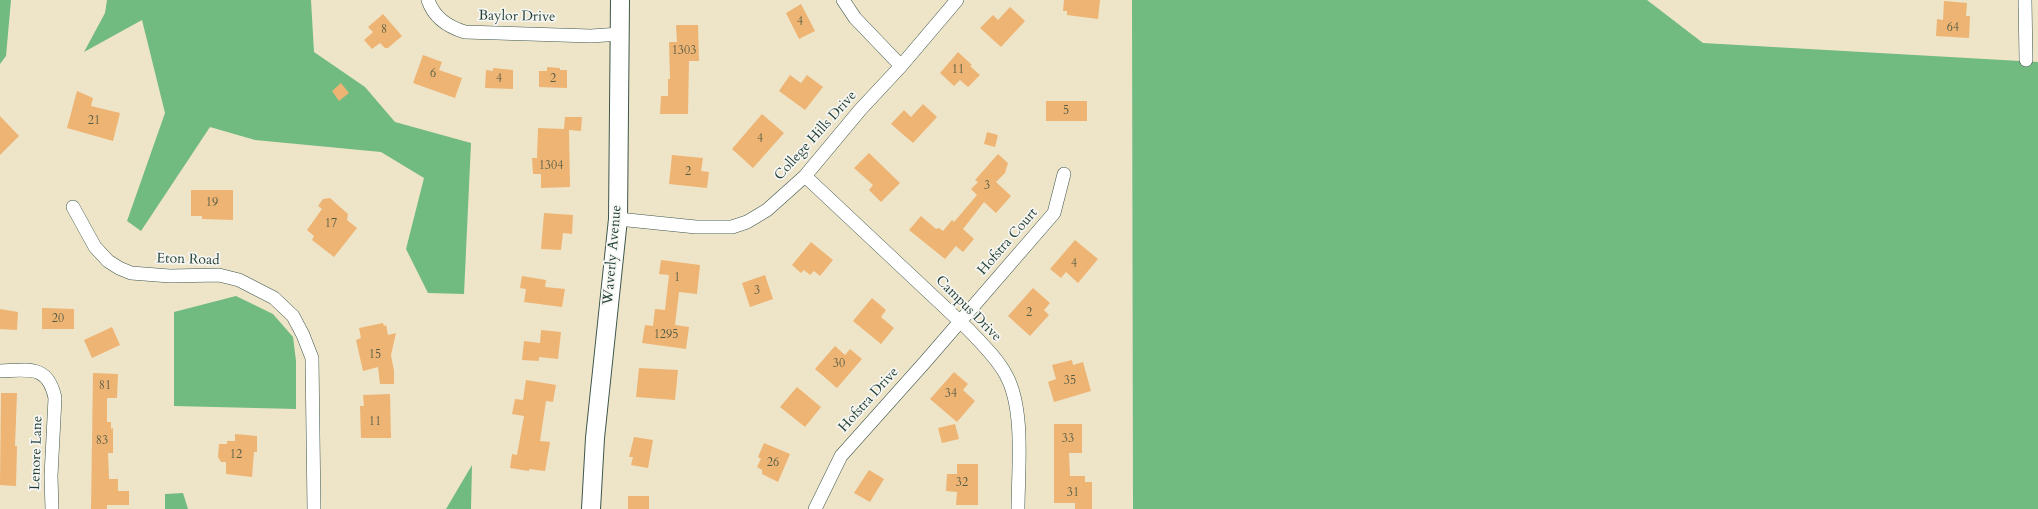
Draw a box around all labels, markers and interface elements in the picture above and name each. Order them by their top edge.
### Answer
street label: Baylor Drive [478,8,556,26]
house number: 4 [797,15,803,29]
house number: 64 [1947,21,1959,35]
house number: 8 [381,23,387,37]
house number: 1303 [672,44,696,58]
house number: 11 [952,63,964,77]
house number: 6 [430,67,436,81]
house number: 4 [496,72,502,86]
house number: 2 [550,72,556,86]
street label: College Hills Drive [771,88,861,184]
house number: 5 [1063,104,1069,118]
house number: 21 [88,114,100,128]
house number: 4 [757,132,763,146]
house number: 1304 [539,159,563,173]
house number: 2 [685,165,691,179]
house number: 3 [984,179,990,193]
house number: 19 [206,196,218,210]
street label: Waverly Avenue [600,204,626,306]
street label: Hofstra Court [974,205,1042,279]
house number: 17 [325,217,337,231]
street label: Eton Road [156,251,220,269]
house number: 4 [1071,257,1077,271]
house number: 1 [674,271,680,285]
street label: Campus Drive [932,273,1004,345]
house number: 3 [754,284,760,298]
house number: 2 [1026,306,1032,320]
house number: 20 [52,312,64,326]
house number: 1295 [654,328,678,342]
house number: 15 [369,348,381,362]
house number: 30 [833,357,845,371]
street label: Hofstra Drive [836,364,902,436]
house number: 35 [1064,374,1076,388]
house number: 81 [99,379,111,393]
house number: 34 [945,387,957,401]
house number: 11 [369,415,381,429]
street label: Lenore Lane [27,416,47,490]
house number: 33 [1062,432,1074,446]
house number: 83 [96,434,108,448]
house number: 12 [230,448,242,462]
house number: 26 [767,456,779,470]
house number: 32 [956,476,968,490]
house number: 31 [1067,486,1079,500]

